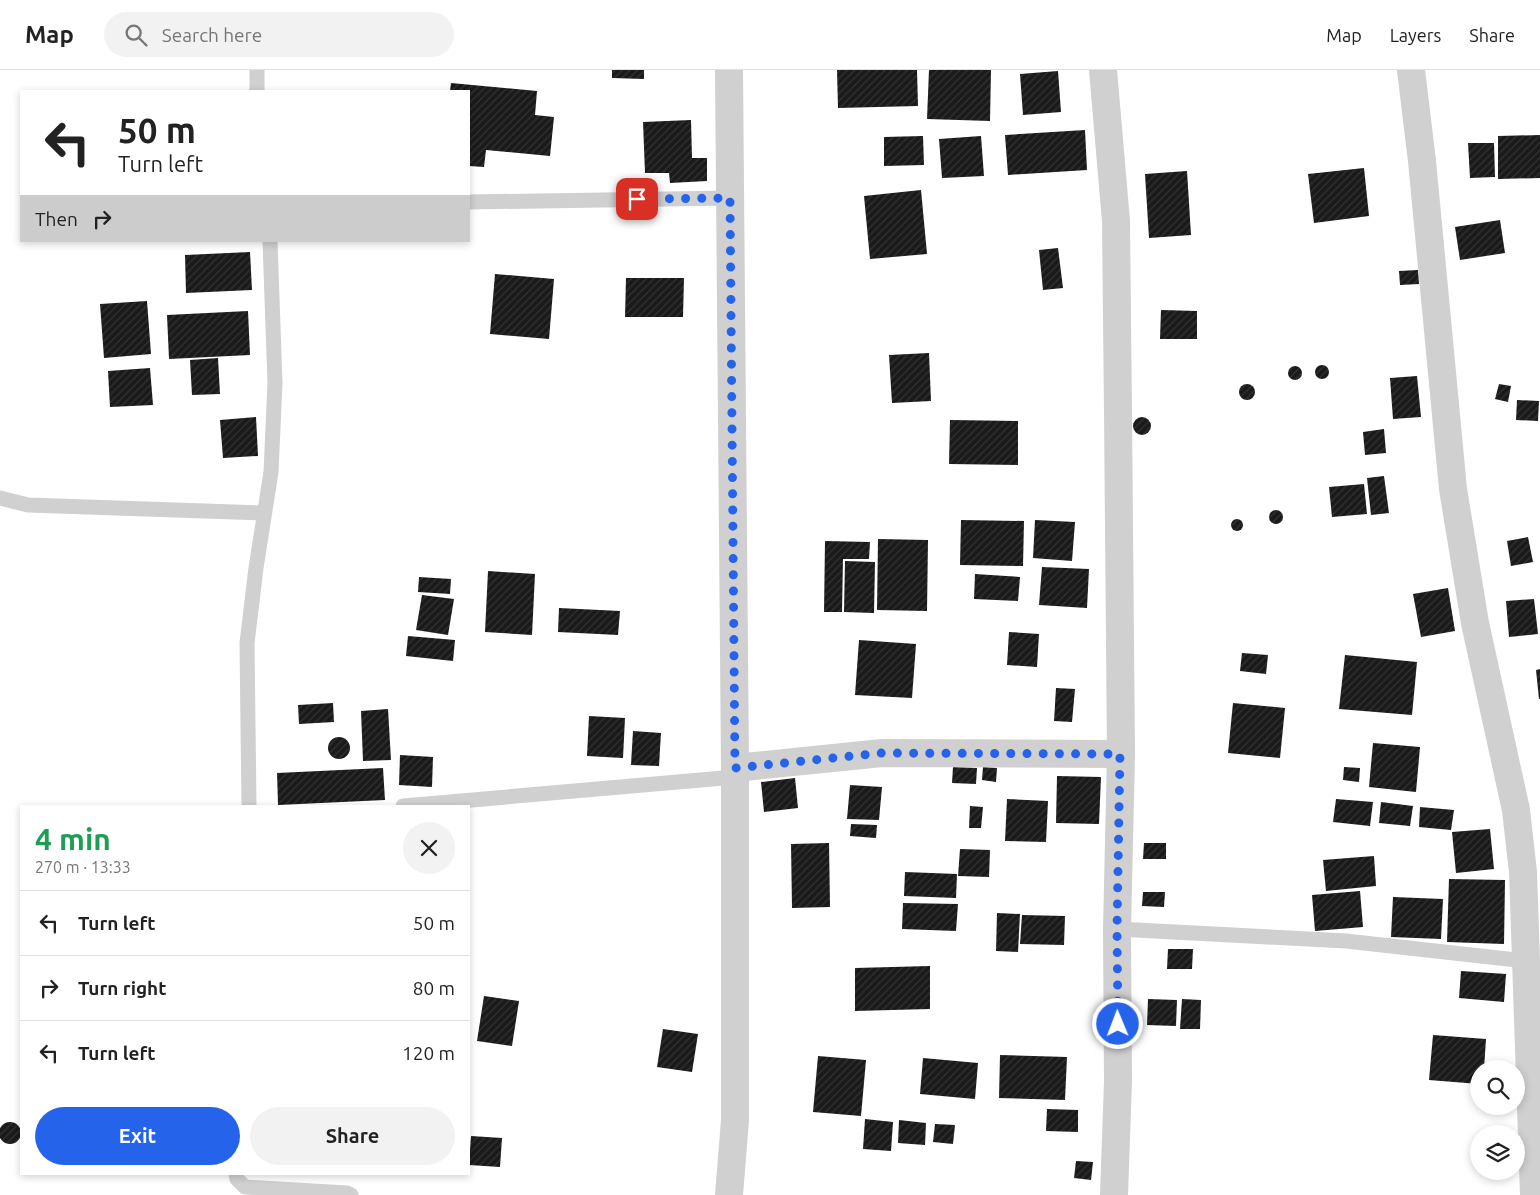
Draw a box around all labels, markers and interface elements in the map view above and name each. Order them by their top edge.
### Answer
search box [104,12,454,57]
text: Map [25,21,74,48]
icon: search [122,21,150,49]
text: Search here [162,24,262,46]
text: Map [1326,25,1362,45]
text: Layers [1390,25,1441,45]
text: Share [1469,25,1515,45]
icon: left [35,110,100,175]
text: 50 m [118,110,196,150]
text: Turn left [118,151,203,176]
pin [616,178,658,220]
icon: arrive [623,185,651,213]
icon: right [88,205,116,233]
text: Then [35,208,78,230]
text: 4 min [35,822,111,856]
button: close [403,822,455,874]
text: 270 m · 13:33 [35,858,131,876]
icon: left [35,909,63,937]
text: Turn left [78,912,156,934]
text: 50 m [413,912,455,934]
icon: right [35,974,63,1002]
text: Turn right [78,977,166,999]
text: 80 m [413,977,455,999]
position arrow [1091,997,1143,1049]
icon: left [35,1039,63,1067]
text: Turn left [78,1042,156,1064]
text: 120 m [402,1042,455,1064]
map controls [1470,1060,1525,1180]
button: search [1470,1060,1525,1115]
button: Exit [35,1107,240,1165]
button: Share [250,1107,455,1165]
button: layers [1470,1125,1525,1180]

